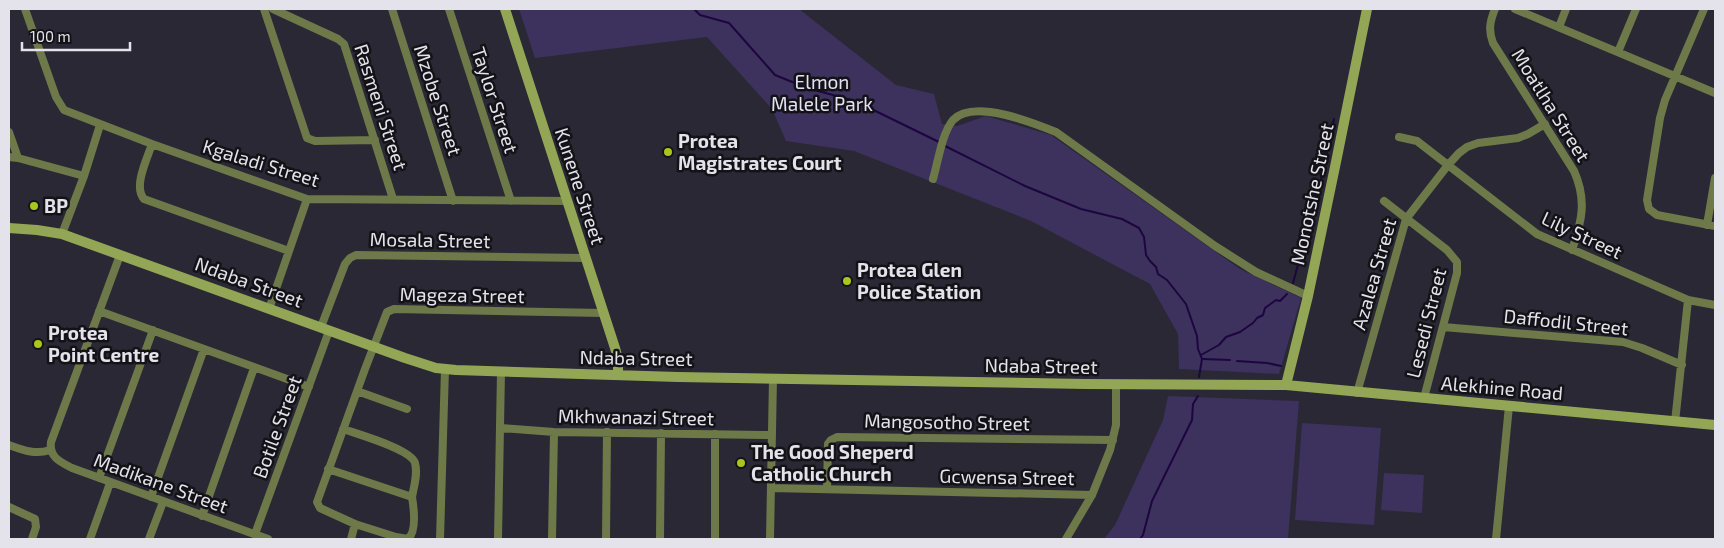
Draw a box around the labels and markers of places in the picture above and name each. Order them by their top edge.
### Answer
place label: Protea Magistrates Court [678,129,842,174]
marker: Protea Magistrates Court [662,146,674,158]
place label: BP [44,194,68,217]
marker: BP [28,200,40,212]
place label: Protea Glen Police Station [857,258,981,303]
marker: Protea Glen Police Station [841,275,853,287]
place label: Protea Point Centre [48,321,160,366]
marker: Protea Point Centre [32,338,44,350]
place label: The Good Sheperd Catholic Church [751,440,914,485]
marker: The Good Sheperd Catholic Church [735,457,747,469]

